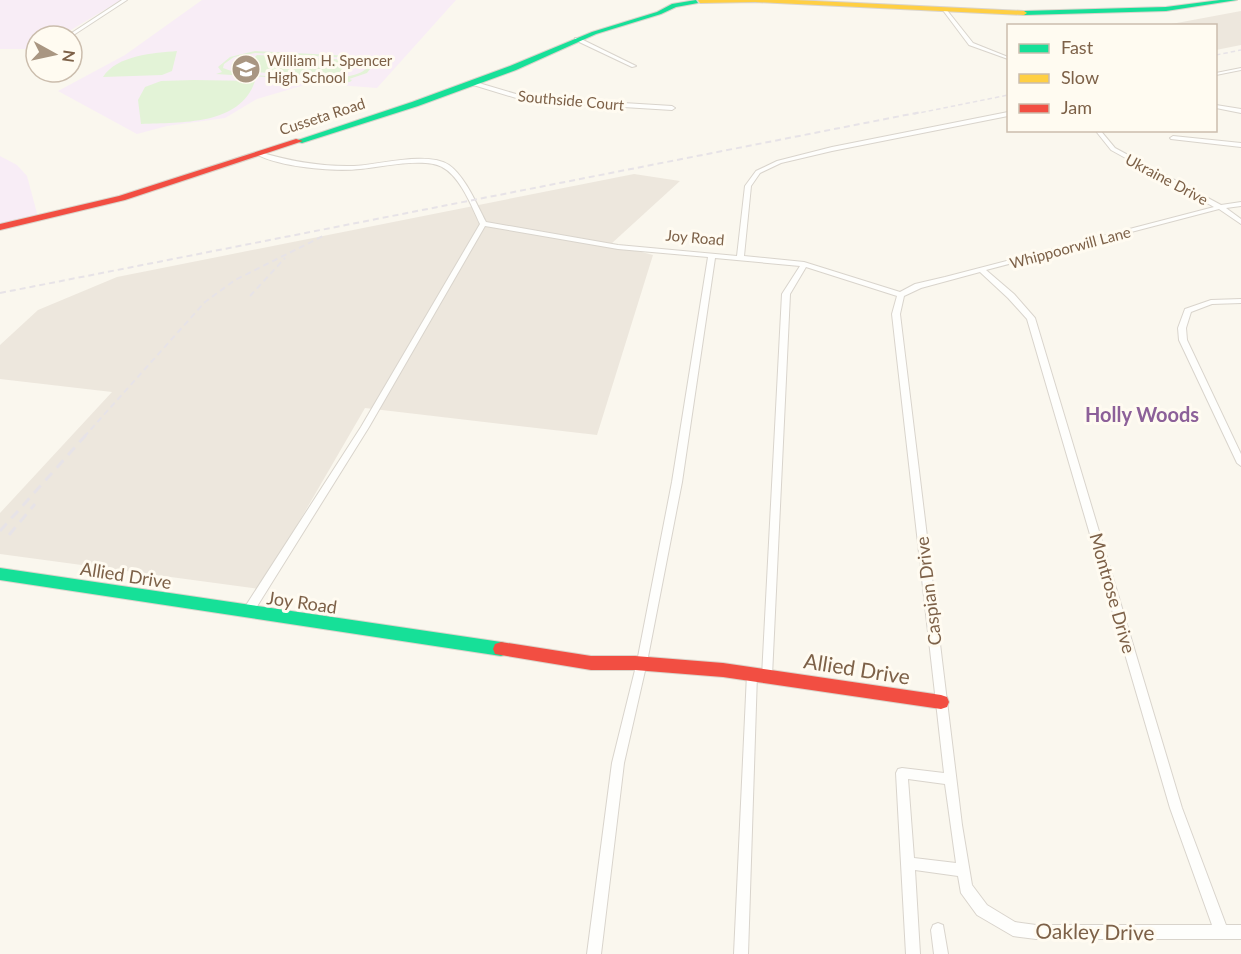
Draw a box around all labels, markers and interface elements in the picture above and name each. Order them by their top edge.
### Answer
north arrow [24,24,84,84]
legend [1007,24,1217,132]
text: Fast [1061,36,1094,58]
text: N [59,49,80,64]
place label: William H. Spencer High School [267,51,393,86]
school or university icon: William H. Spencer High School [230,53,262,85]
text: Slow [1061,66,1099,88]
street label: Southside Court [517,86,625,114]
street label: Cusseta Road [277,94,367,138]
text: Jam [1061,96,1092,118]
street label: Ukraine Drive [1123,150,1211,208]
street label: Whippoorwill Lane [1008,222,1133,272]
street label: Joy Road [665,225,725,249]
district label: Holly Woods [1085,402,1199,426]
street label: Montrose Drive [1085,530,1141,656]
street label: Caspian Drive [910,535,946,647]
street label: Allied Drive [79,557,173,593]
street label: Joy Road [266,586,338,618]
street label: Allied Drive [802,647,912,689]
street label: Oakley Drive [1035,917,1155,945]

